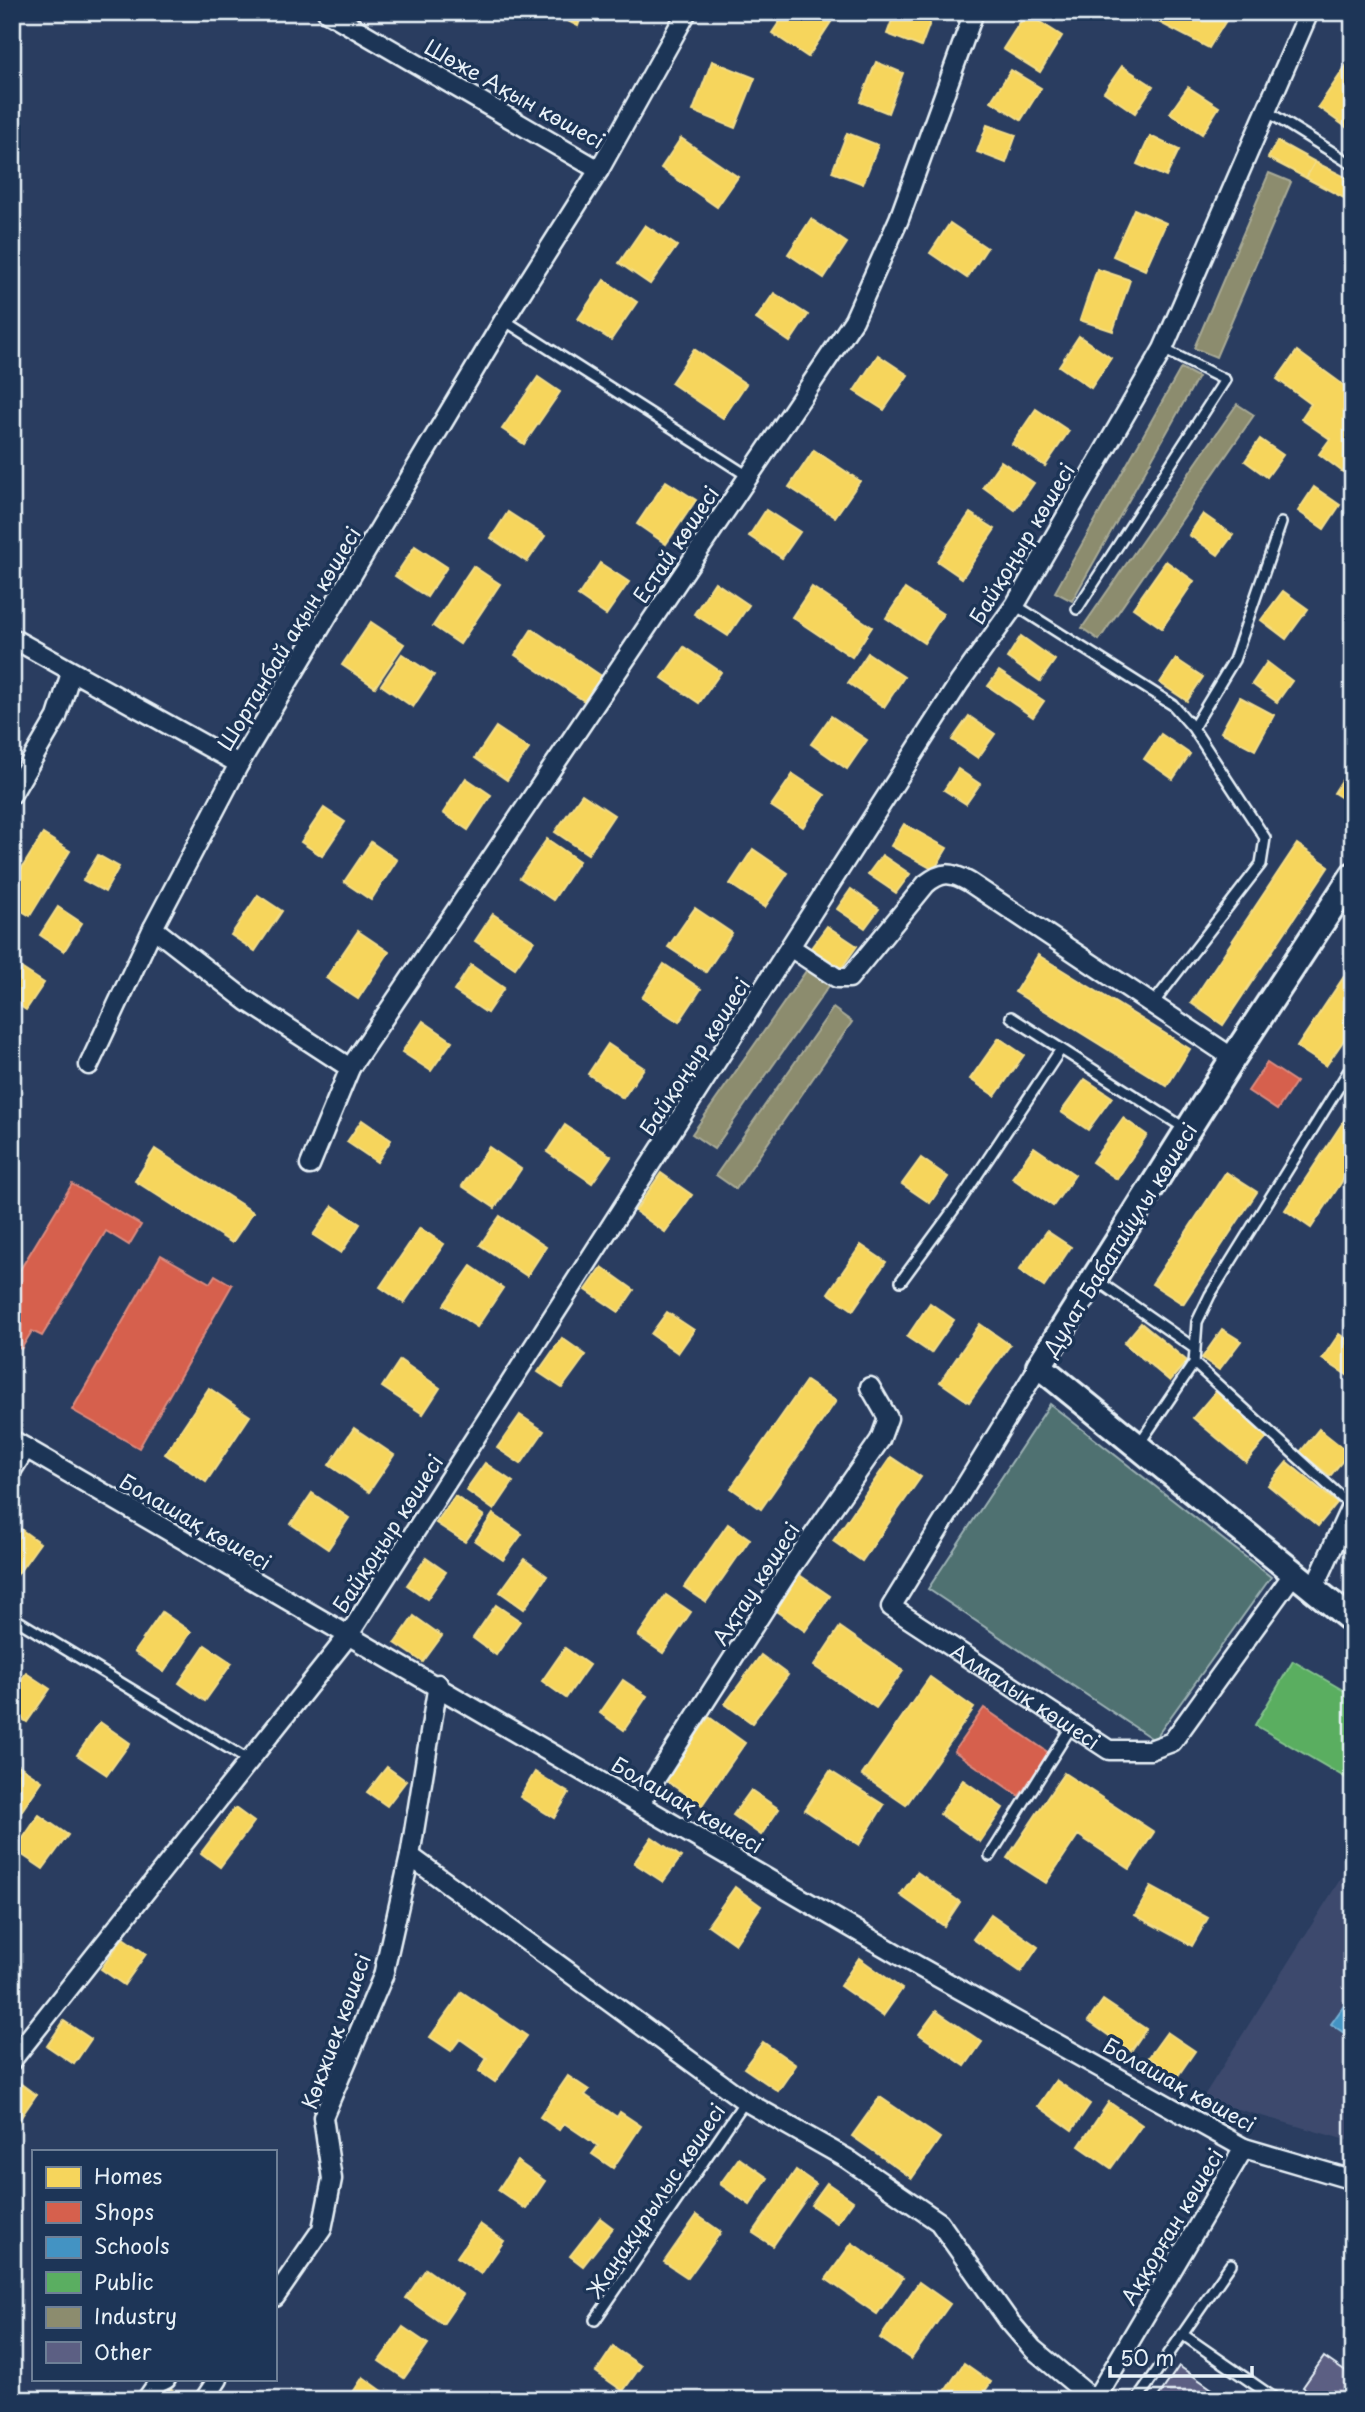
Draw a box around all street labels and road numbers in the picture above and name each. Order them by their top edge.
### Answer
street label: Шөже Ақын көшесі [419,30,611,156]
street label: Байқоңыр көшесі [960,456,1082,630]
street label: Естай көшесі [624,479,726,609]
street label: Шортанбай ақын көшесі [208,520,368,756]
street label: Байқоңыр көшесі [631,971,757,1141]
street label: Дулат Бабатайұлы көшесі [1033,1116,1204,1363]
street label: Байқоңыр көшесі [324,1448,450,1618]
street label: Болашақ көшесі [114,1465,278,1577]
street label: Ақтау көшесі [703,1515,807,1651]
street label: Алмалық көшесі [944,1634,1107,1756]
street label: Болашақ көшесі [606,1748,770,1860]
street label: Көкжиек көшесі [292,1949,378,2113]
street label: Болашақ көшесі [1098,2029,1262,2139]
street label: Жаңақұрылыс көшесі [577,2096,732,2305]
street label: Аққорған көшесі [1112,2142,1230,2310]

